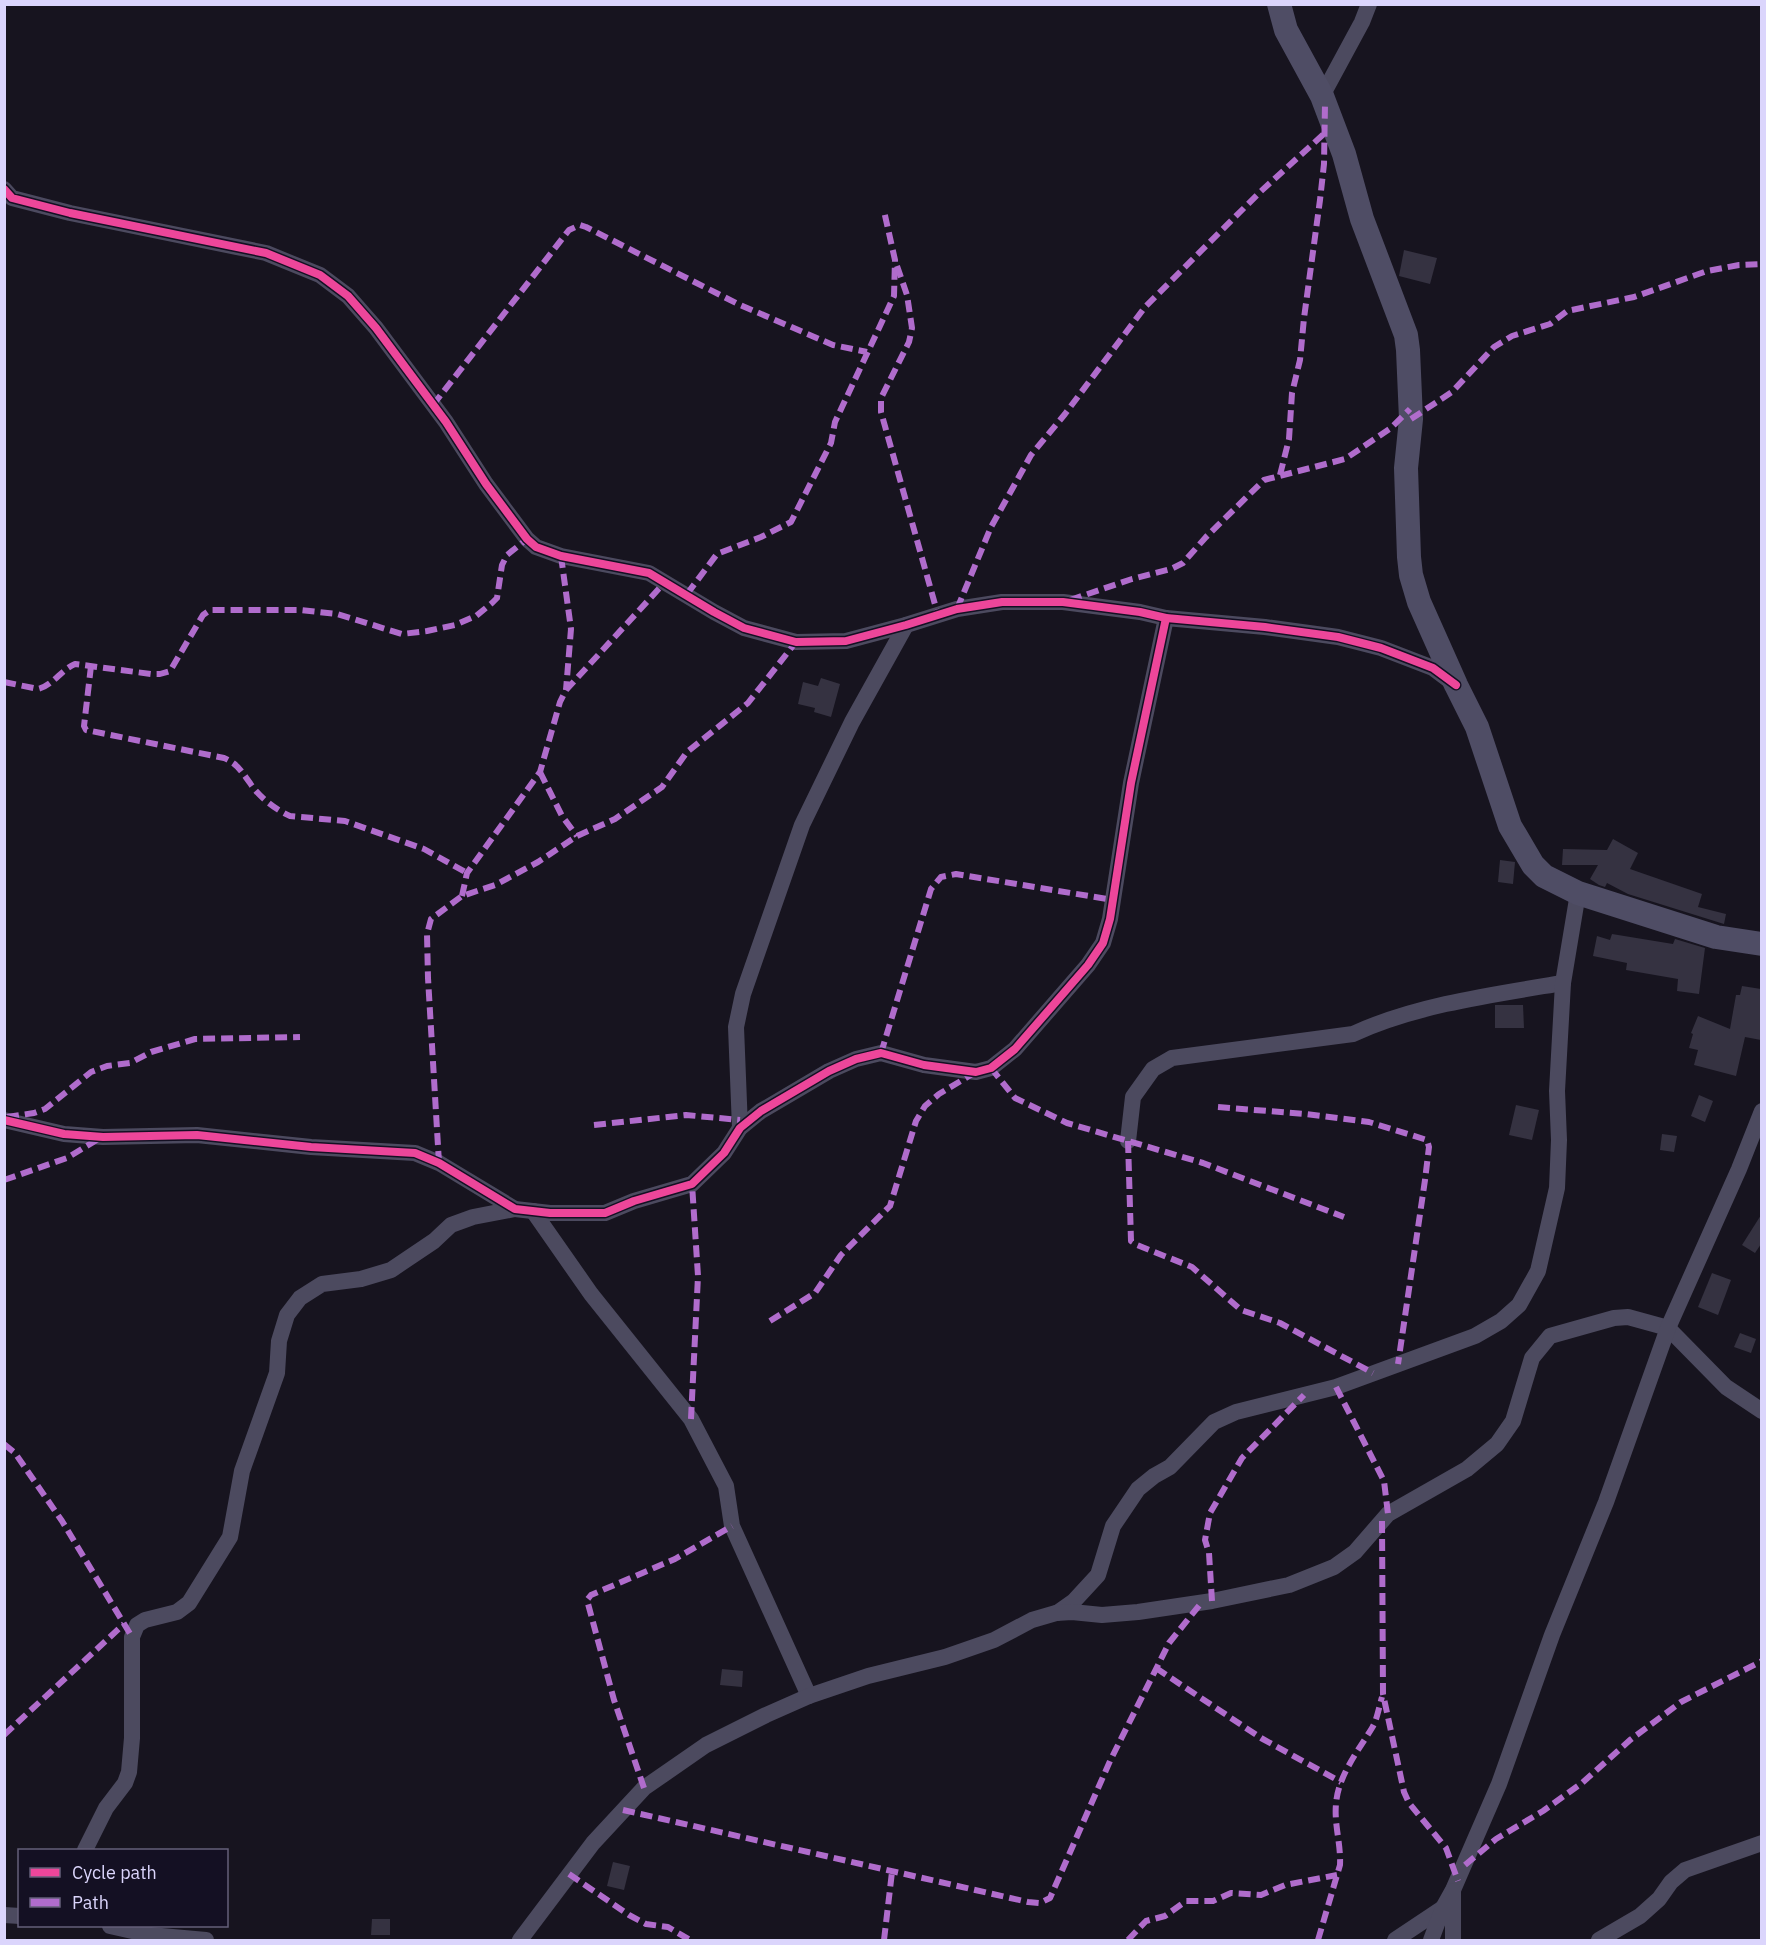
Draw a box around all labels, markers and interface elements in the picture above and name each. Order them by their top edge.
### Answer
legend [18,1849,228,1927]
text: Cycle path [72,1861,157,1884]
text: Path [72,1891,109,1914]

